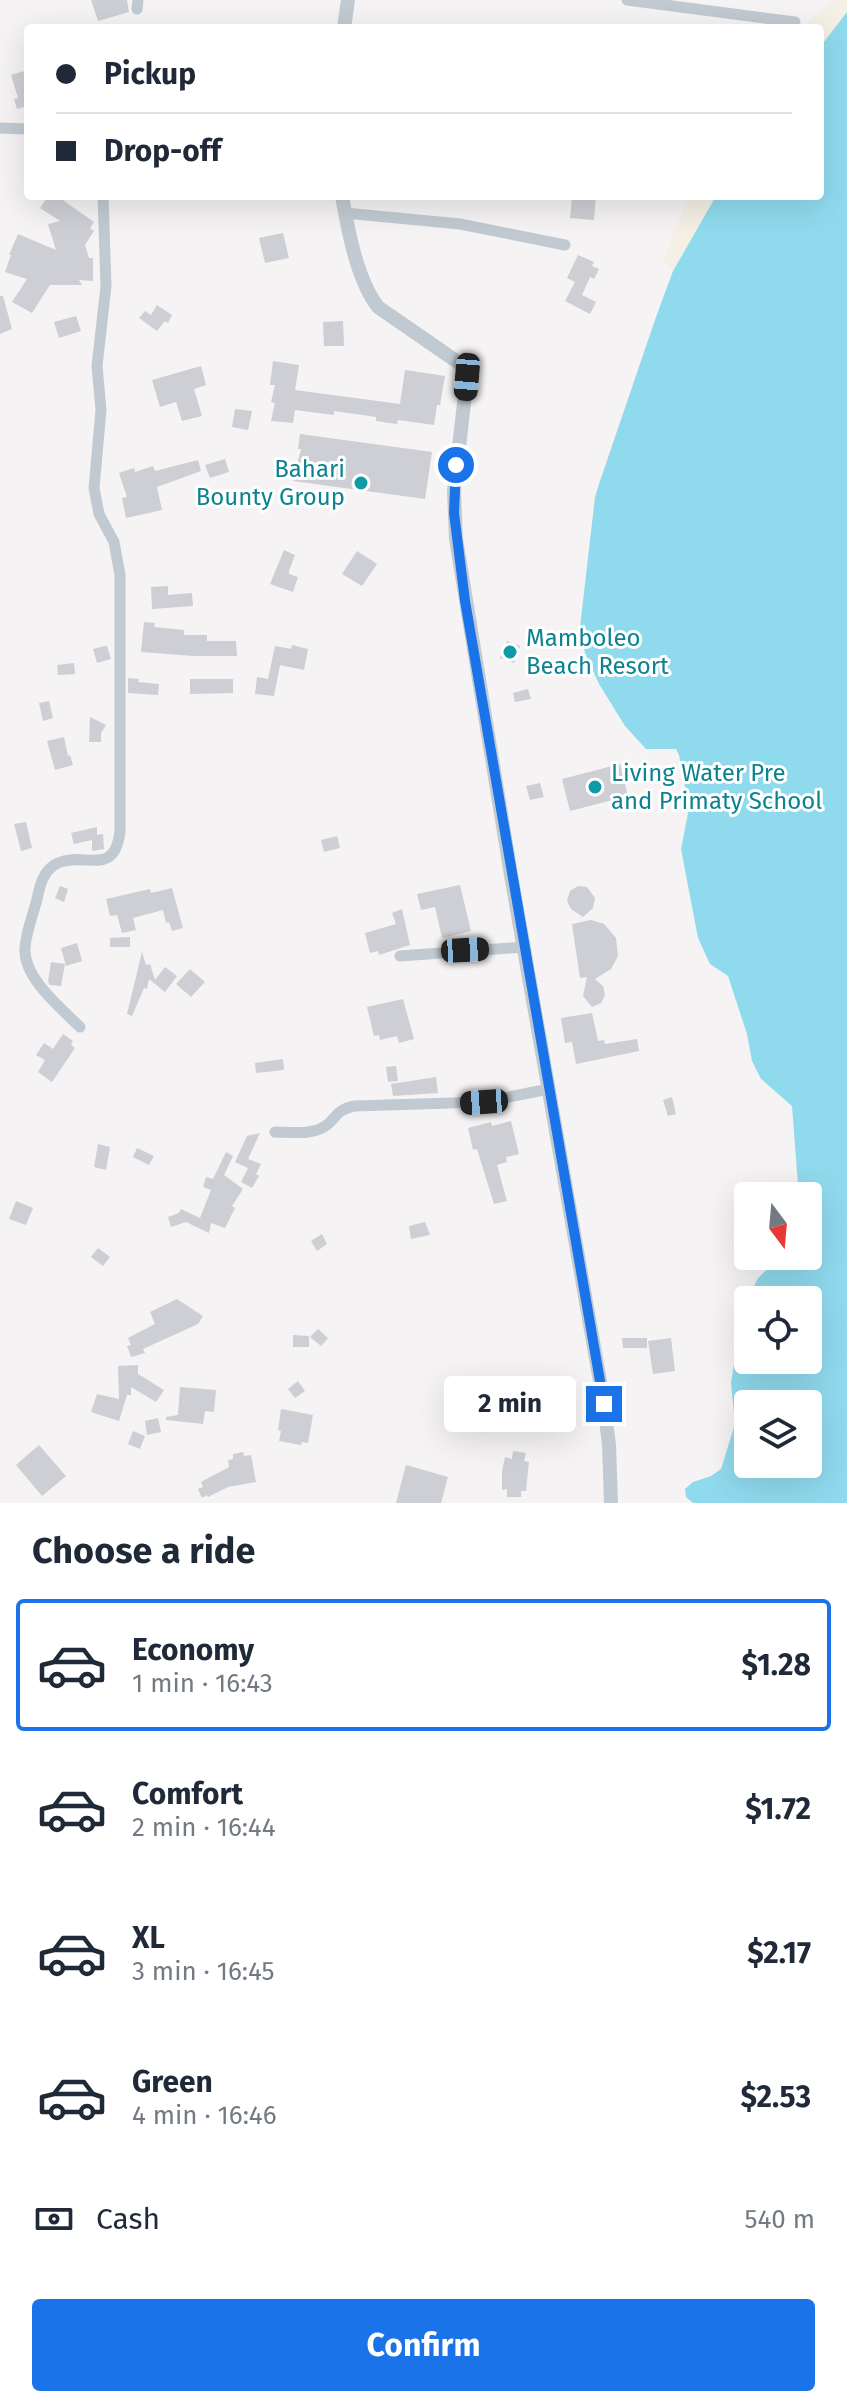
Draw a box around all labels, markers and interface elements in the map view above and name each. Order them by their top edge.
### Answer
text: Pickup [104,56,196,92]
text: Drop-off [104,133,221,169]
car [453,352,481,402]
route start [438,447,474,483]
place label: Bahari Bounty Group [196,455,345,511]
marker: Bahari Bounty Group [352,474,370,492]
place label: Mamboleo Beach Resort [526,624,669,680]
marker: Mamboleo Beach Resort [501,643,519,661]
place label: Living Water Pre and Primaty School [611,759,822,815]
marker: Living Water Pre and Primaty School [586,778,604,796]
car [440,937,490,963]
car [459,1088,509,1116]
north arrow [734,1182,822,1270]
map controls [734,1182,822,1478]
button: locate [734,1286,822,1374]
callout: 2 min [444,1376,576,1432]
route end [586,1386,622,1422]
text: 2 min [478,1388,542,1419]
button: layers [734,1390,822,1478]
text: Choose a ride [32,1529,255,1573]
icon: car [36,1629,108,1701]
text: Economy [132,1632,254,1668]
text: $1.28 [742,1647,811,1683]
text: 1 min · 16:43 [132,1668,273,1699]
icon: car [36,1773,108,1845]
text: Comfort [132,1776,243,1812]
text: $1.72 [745,1791,811,1827]
text: 2 min · 16:44 [132,1812,276,1843]
icon: car [36,1917,108,1989]
text: XL [132,1920,165,1956]
text: $2.17 [747,1935,811,1971]
text: 3 min · 16:45 [132,1956,275,1987]
icon: car [36,2061,108,2133]
text: Green [132,2064,213,2100]
text: $2.53 [740,2079,811,2115]
text: 4 min · 16:46 [132,2100,277,2131]
icon: cash [32,2197,76,2241]
text: Cash [96,2201,160,2237]
text: 540 m [744,2204,815,2235]
button: Confirm [32,2299,815,2391]

